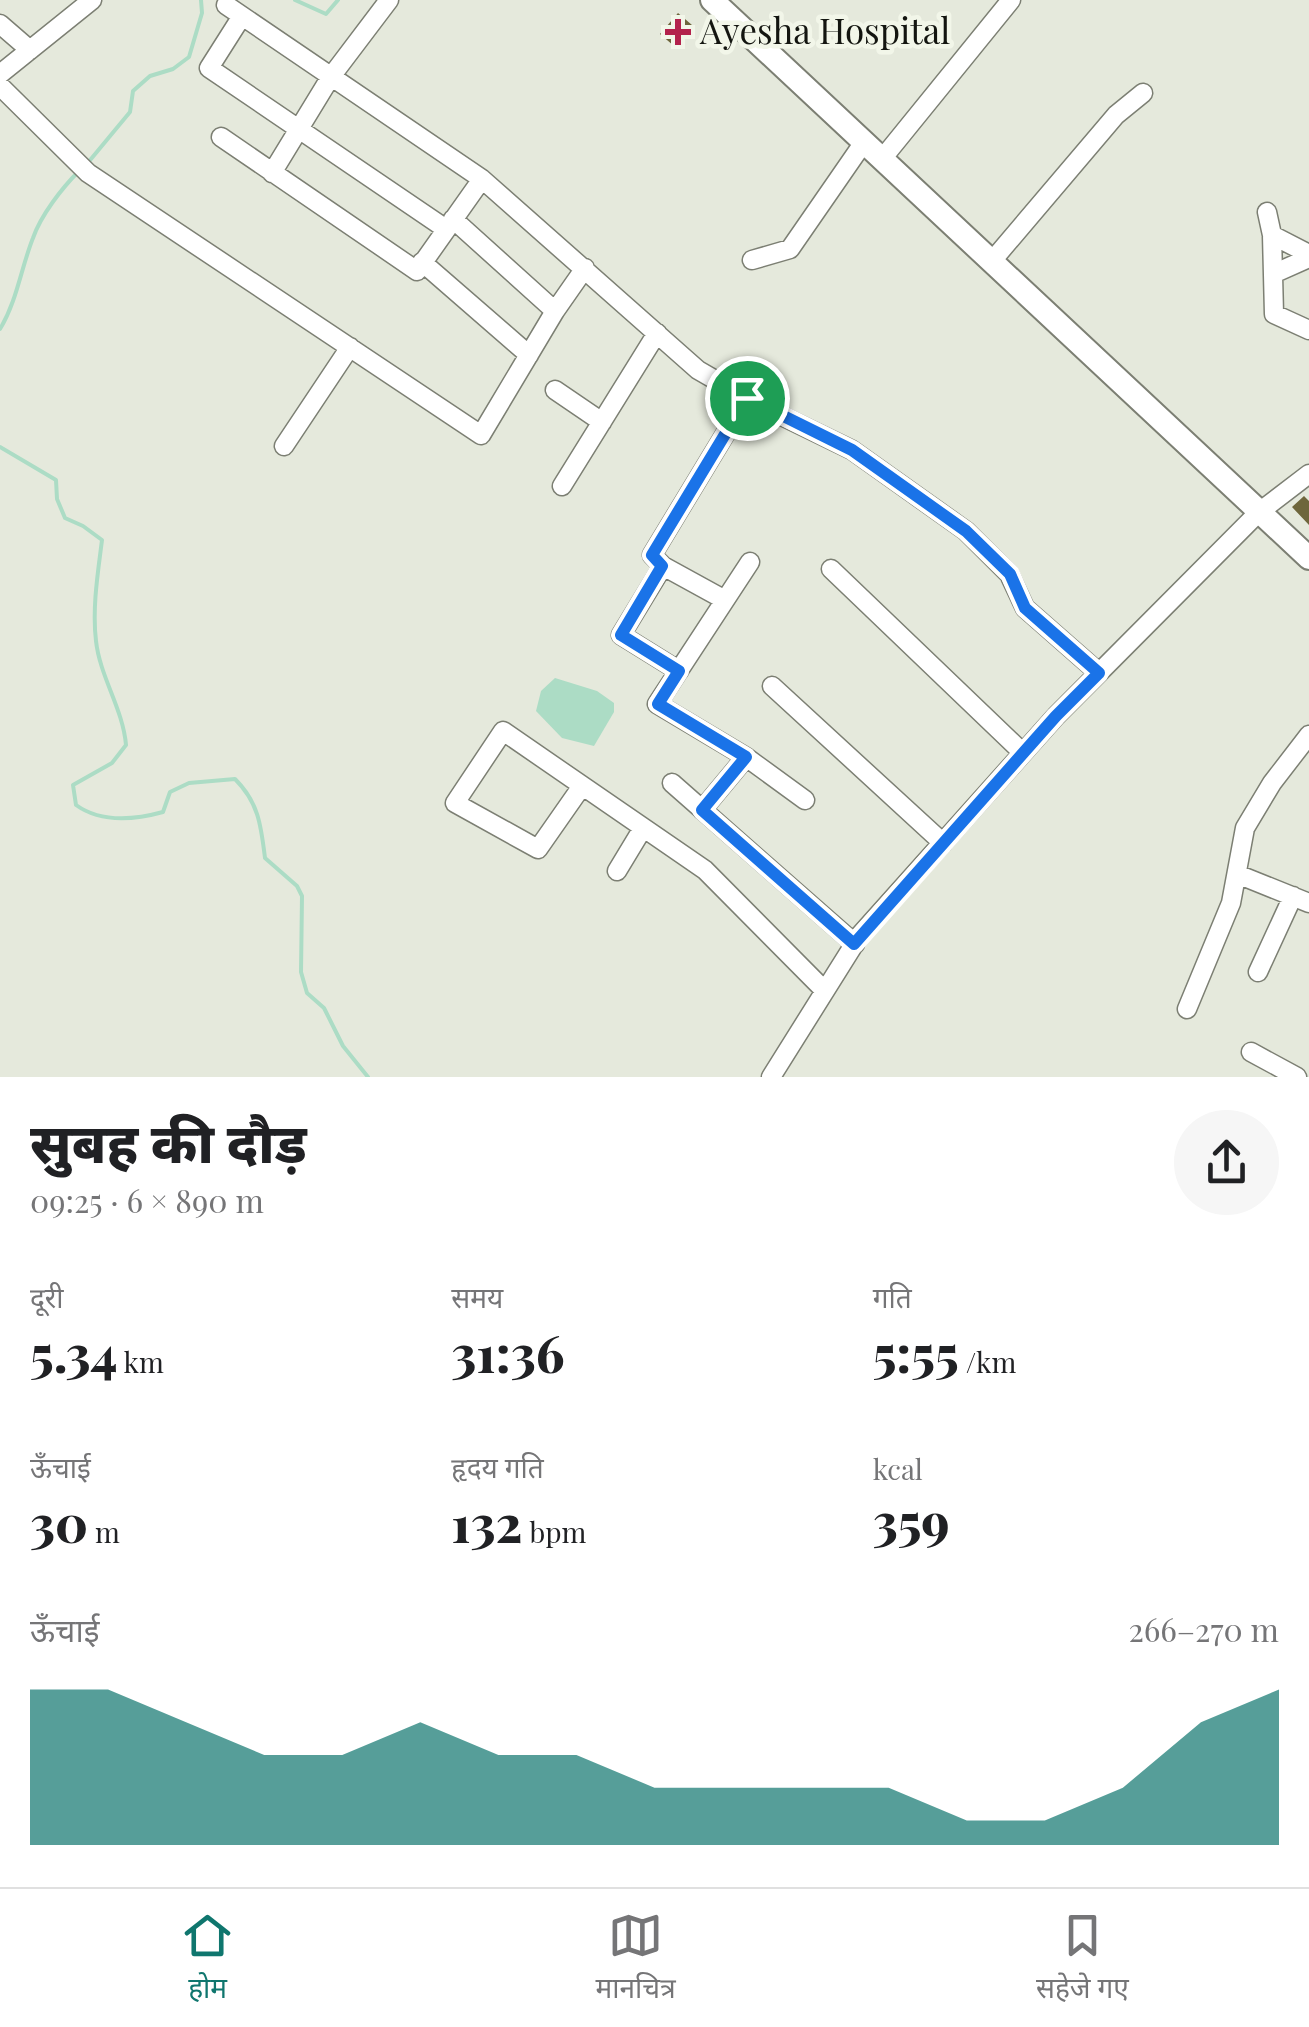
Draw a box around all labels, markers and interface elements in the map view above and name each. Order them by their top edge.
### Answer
place label: Ayesha Hospital [699,6,950,53]
marker: Ayesha Hospital [665,19,691,45]
pin [705,356,790,441]
icon: arrive [720,371,775,426]
text: सुबह की दौड़ [30,1103,307,1177]
button: share [1174,1110,1279,1215]
text: 09:25 · 6 × 890 m [30,1178,264,1221]
text: दूरी [30,1278,64,1315]
text: समय [451,1278,503,1315]
text: गति [873,1278,912,1315]
text: 5.34 [30,1319,117,1386]
text: 31:36 [451,1319,564,1386]
text: 5:55 [873,1319,959,1386]
text: km [117,1343,164,1380]
text: /km [959,1343,1016,1380]
text: ऊँचाई [30,1448,91,1485]
text: हृदय गति [451,1448,544,1485]
text: kcal [873,1450,923,1487]
text: 359 [873,1487,950,1554]
text: 30 [30,1489,88,1556]
text: 132 [451,1489,522,1556]
text: m [88,1513,120,1550]
text: bpm [522,1513,586,1550]
text: ऊँचाई [30,1607,99,1650]
text: 266–270 m [1128,1607,1279,1650]
tab: होम [180,1908,235,2009]
tab: मानचित्र [596,1908,676,2009]
tab: सहेजे गए [1036,1908,1129,2009]

